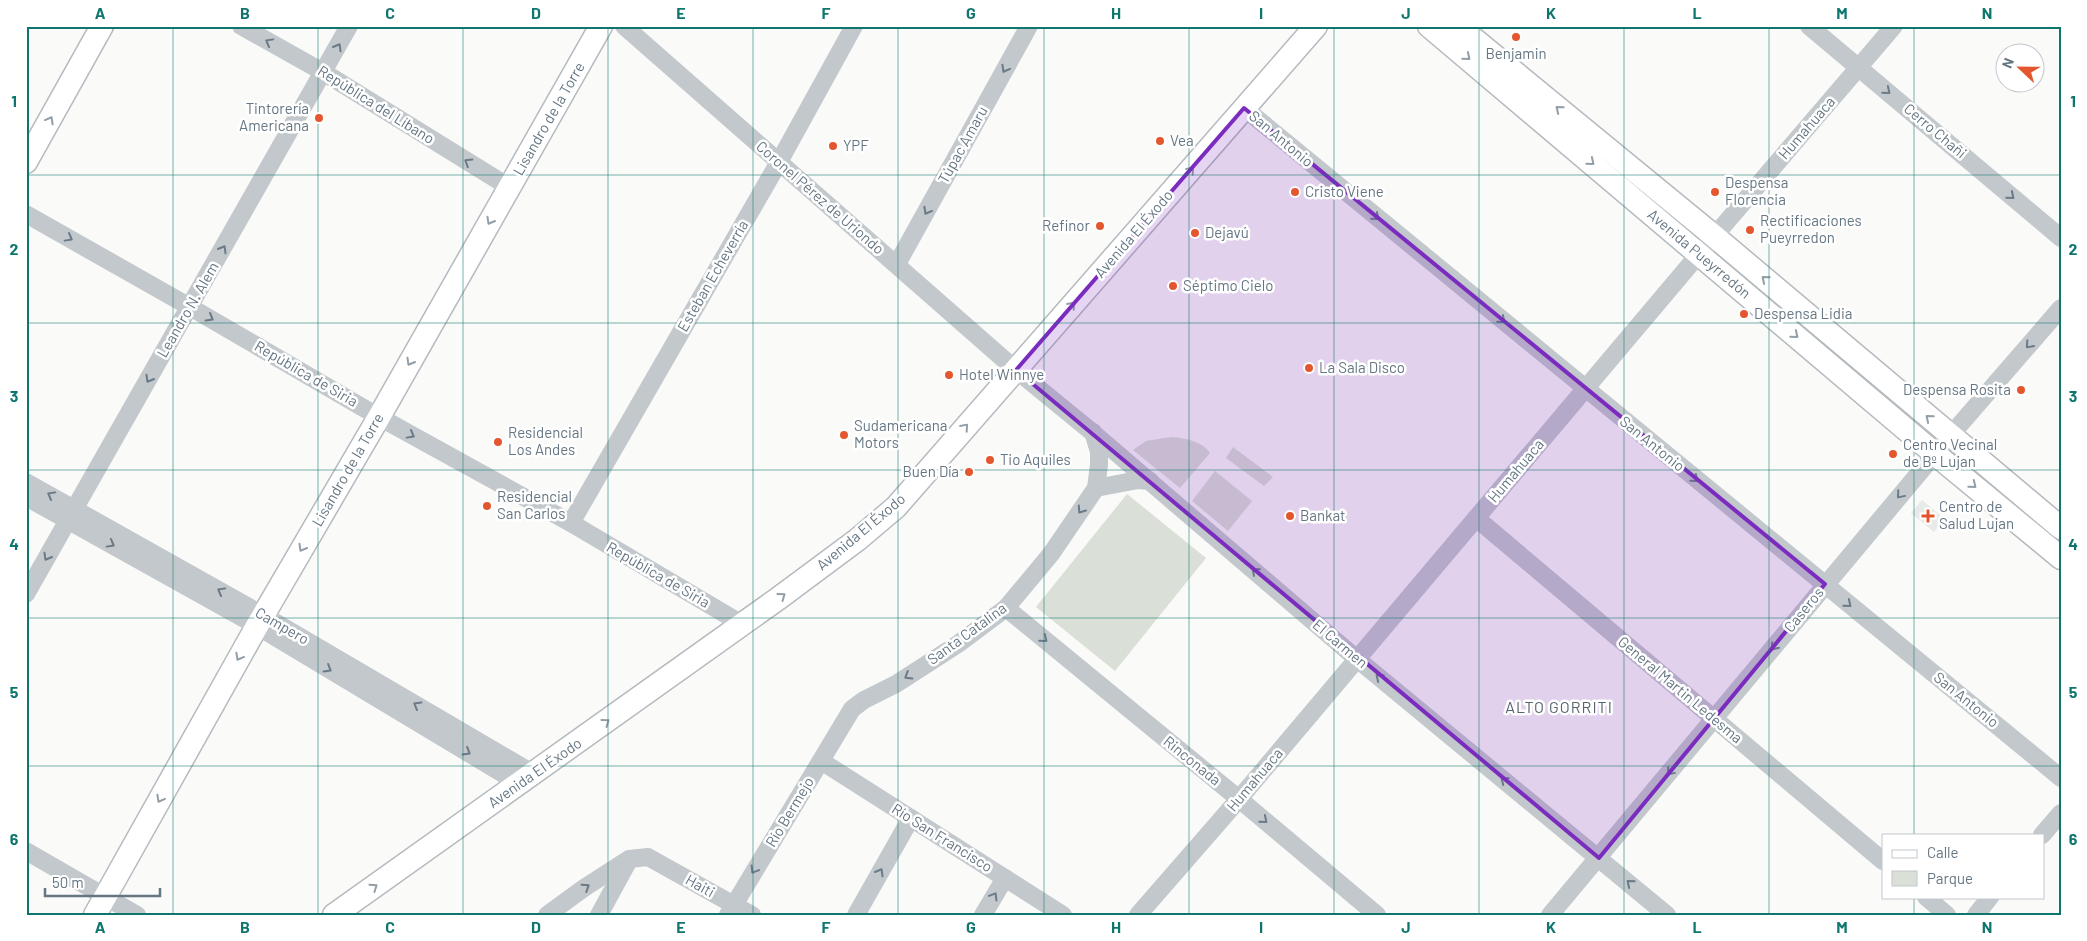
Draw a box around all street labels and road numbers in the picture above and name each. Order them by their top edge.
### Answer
street label: Lisandro de la Torre [508,59,588,178]
street label: República del Líbano [315,61,438,147]
street label: Humahuaca [1774,92,1838,162]
street label: Cerro Chañi [1901,99,1970,162]
street label: Túpac Amaru [934,103,991,186]
street label: San Antonio [1246,106,1317,170]
street label: Coronel Pérez de Uriondo [753,137,888,258]
street label: Avenida El Éxodo [1090,186,1176,281]
street label: Avenida Pueyrredón [1644,205,1755,302]
street label: Esteban Echeverría [673,217,751,334]
street label: Leandro N. Alem [153,259,222,360]
street label: República de Siria [252,336,361,410]
street label: Lisandro de la Torre [307,410,387,529]
street label: San Antonio [1617,412,1689,475]
street label: Humahuaca [1484,435,1547,506]
street label: Avenida El Éxodo [812,489,908,574]
street label: República de Siria [604,537,713,611]
street label: Caseros [1780,583,1827,635]
street label: Santa Catalina [923,598,1009,668]
street label: Campero [253,603,312,648]
street label: El Carmen [1310,615,1372,671]
street label: General Martin Ledesma [1615,632,1747,747]
street label: San Antonio [1931,668,2003,731]
street label: Rinconada [1160,732,1225,789]
street label: Avenida El Éxodo [484,733,585,811]
street label: Humahuaca [1223,744,1286,815]
street label: Río Bermejo [761,773,817,850]
street label: Río San Francisco [889,799,996,875]
street label: Haiti [683,870,718,900]

